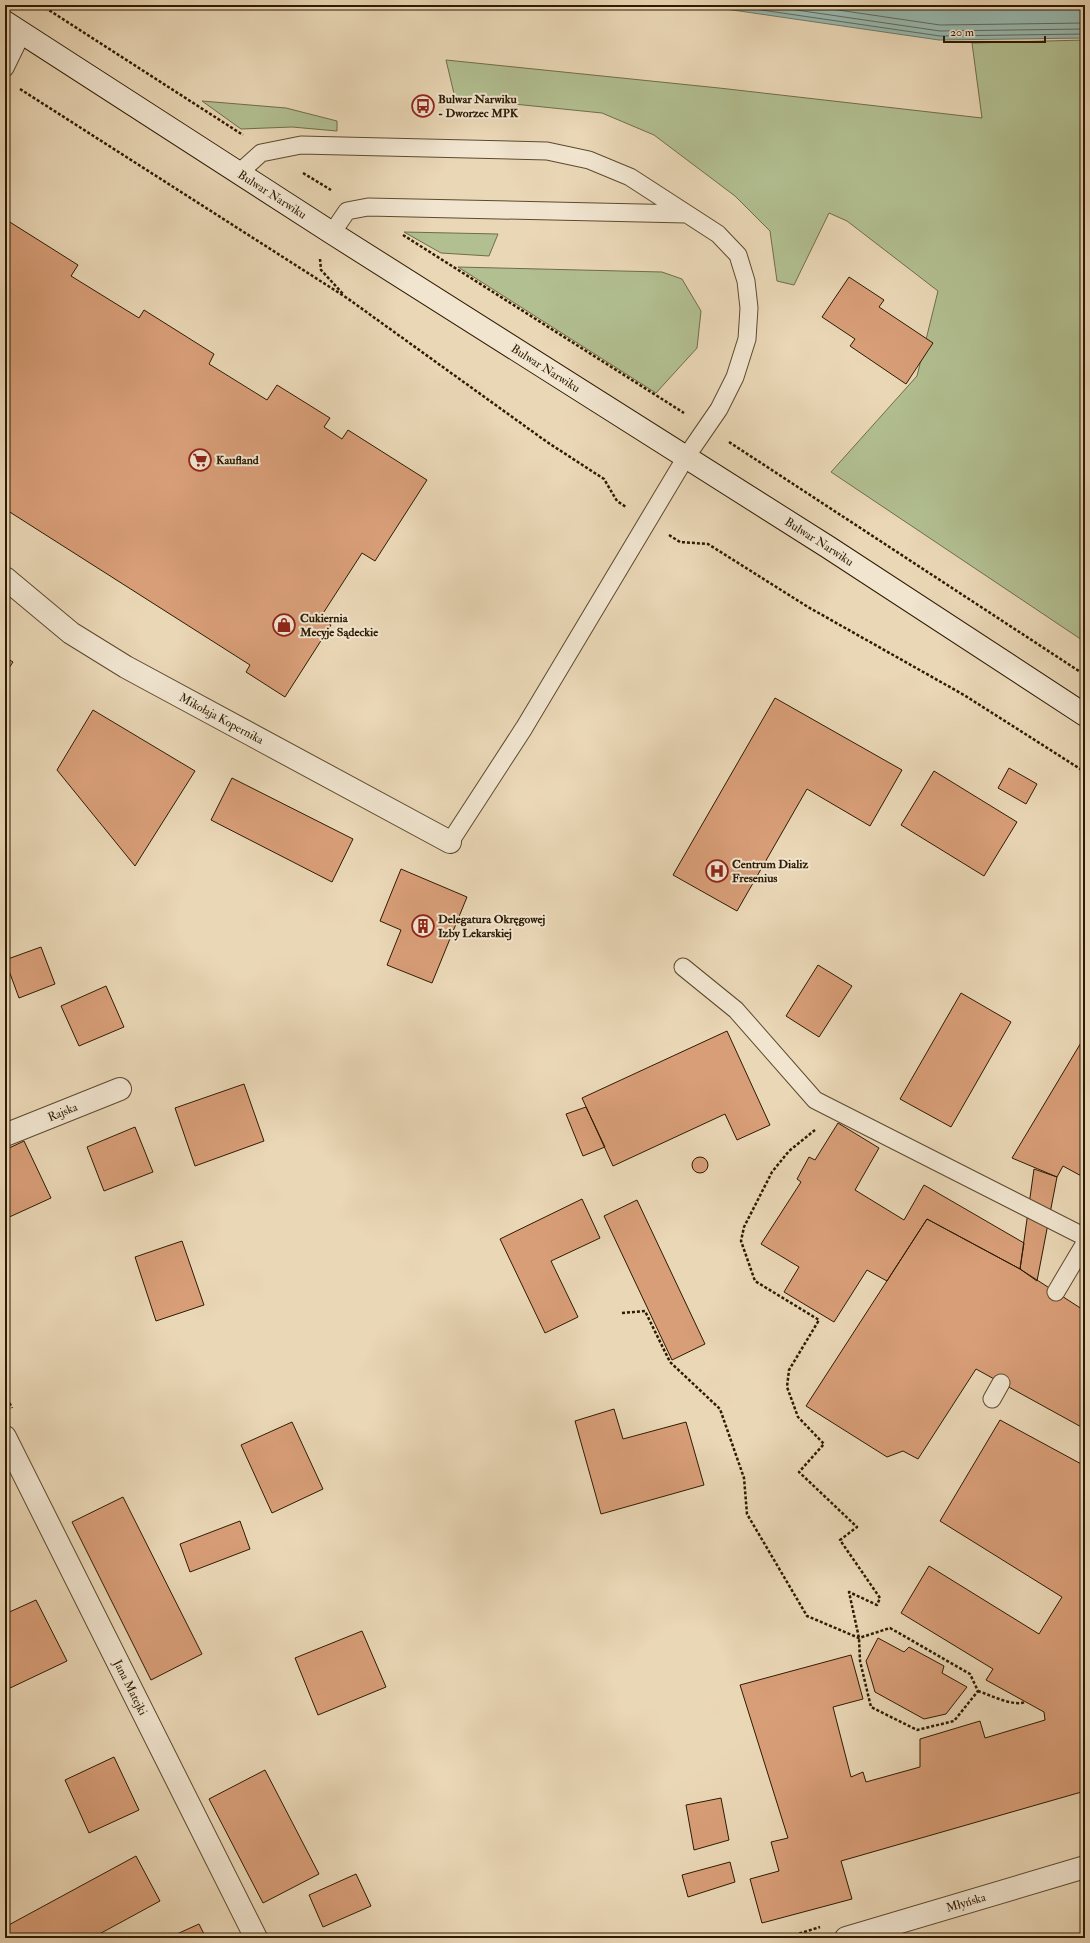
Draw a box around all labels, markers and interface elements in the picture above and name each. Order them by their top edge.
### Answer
scale bar [944,18,1045,44]
text: 20 m [950,25,975,40]
place label: Bulwar Narwiku - Dworzec MPK [438,92,519,121]
bus stop icon: Bulwar Narwiku - Dworzec MPK [410,93,436,119]
street label: Bulwar Narwiku [235,167,309,222]
street label: Bulwar Narwiku [508,341,583,396]
supermarket icon: Kaufland [187,447,213,473]
place label: Kaufland [216,453,259,468]
street label: Bulwar Narwiku [782,514,857,569]
place label: Cukiernia Mecyje Sądeckie [299,611,379,640]
shop icon: Cukiernia Mecyje Sądeckie [271,612,297,638]
street label: Mikołaja Kopernika [177,690,267,748]
place label: Centrum Dializ Fresenius [732,857,809,886]
hospital icon: Centrum Dializ Fresenius [704,858,730,884]
place label: Delegatura Okręgowej Izby Lekarskiej [438,912,546,941]
building icon: Delegatura Okręgowej Izby Lekarskiej [410,913,436,939]
street label: Rajska [45,1099,81,1125]
street label: Jana Matejki [110,1656,151,1718]
street label: Młyńska [944,1889,989,1915]

